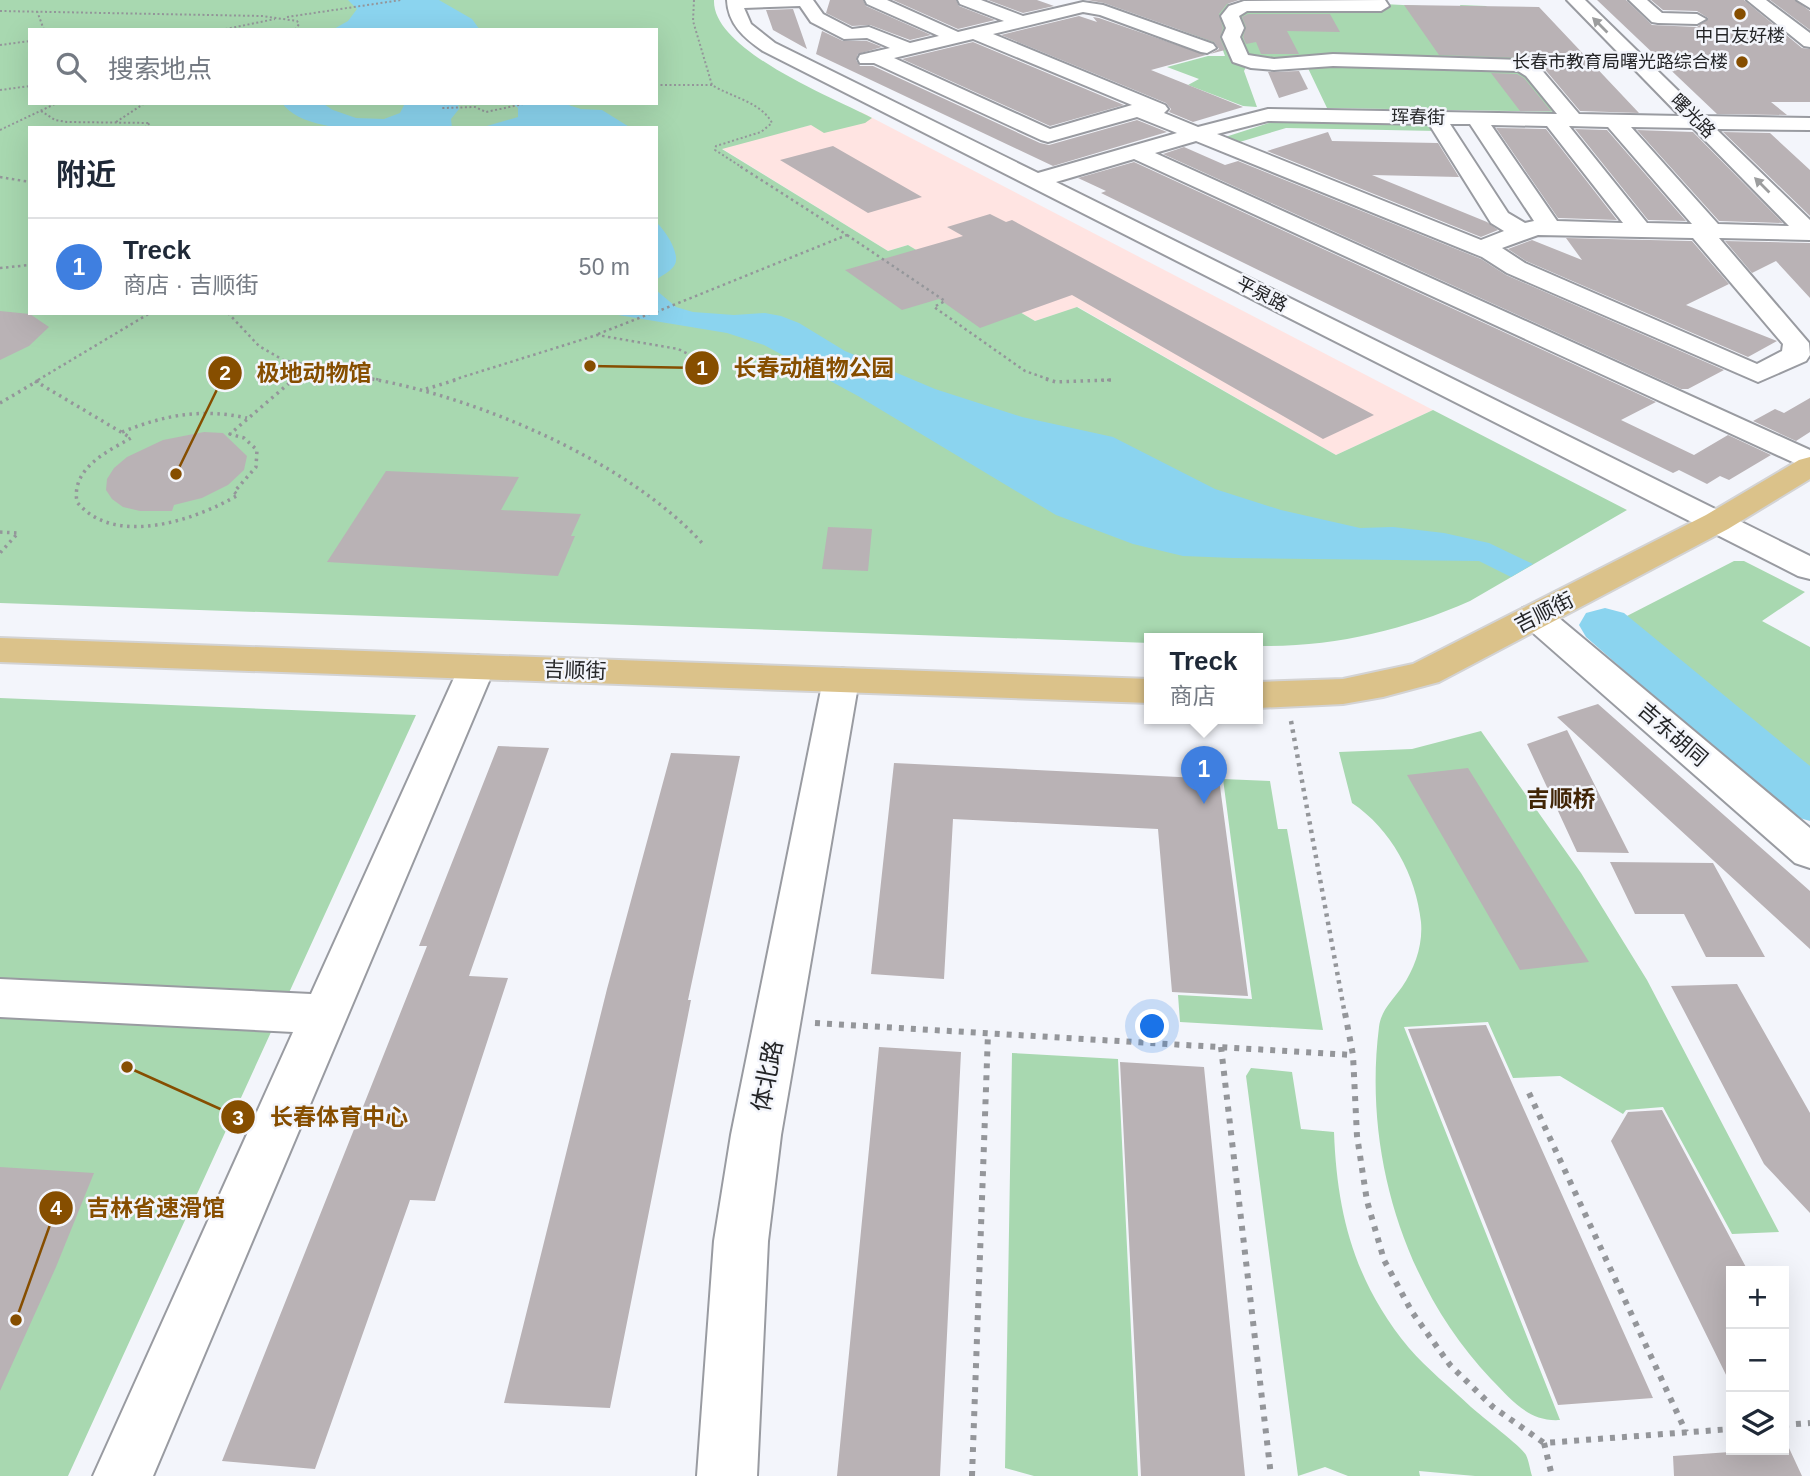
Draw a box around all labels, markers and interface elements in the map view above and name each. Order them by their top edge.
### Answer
marker: 中日友好楼 [1732,6,1748,22]
one-way arrow [1592,17,1609,33]
place label: 中日友好楼 [1695,26,1785,46]
search box [28,28,658,105]
icon: search [52,48,90,86]
place label: 长春市教育局曙光路综合楼 [1512,52,1728,72]
text: 搜索地点 [108,54,212,84]
marker: 长春市教育局曙光路综合楼 [1734,54,1750,70]
street label: 曙光路 [1667,90,1719,142]
street label: 珲春街 [1391,107,1445,127]
text: 附近 [56,158,116,191]
one-way arrow [1754,177,1770,194]
text: Treck [123,235,191,265]
text: 1 [73,254,85,280]
text: 50 m [579,254,630,280]
text: 商店 · 吉顺街 [123,272,258,298]
street label: 平泉路 [1233,273,1291,315]
callout: 长春动植物公园 [684,346,908,390]
callout: 极地动物馆 [208,351,386,395]
text: 长春动植物公园 [734,355,895,381]
text: 1 [696,356,708,379]
text: 极地动物馆 [257,360,372,386]
text: 2 [219,361,231,384]
street label: 吉顺街 [1511,587,1577,637]
popup [1144,633,1263,724]
text: Treck [1170,646,1237,676]
street label: 吉顺街 [543,657,607,683]
text: 商店 [1170,683,1216,709]
street label: 吉东胡同 [1634,698,1712,770]
pin: 1 [1181,746,1227,804]
district label: 吉顺桥 [1527,786,1596,812]
your location [1135,1009,1169,1043]
street label: 体北路 [747,1038,787,1114]
callout: 长春体育中心 [221,1095,422,1139]
text: 长春体育中心 [270,1104,408,1130]
text: 3 [232,1106,244,1129]
callout: 吉林省速滑馆 [38,1186,239,1230]
text: 吉林省速滑馆 [87,1195,225,1221]
text: 4 [50,1196,62,1219]
map controls [1726,1266,1789,1455]
button: + [1726,1266,1789,1329]
button: − [1726,1329,1789,1392]
button: layers [1726,1392,1789,1455]

